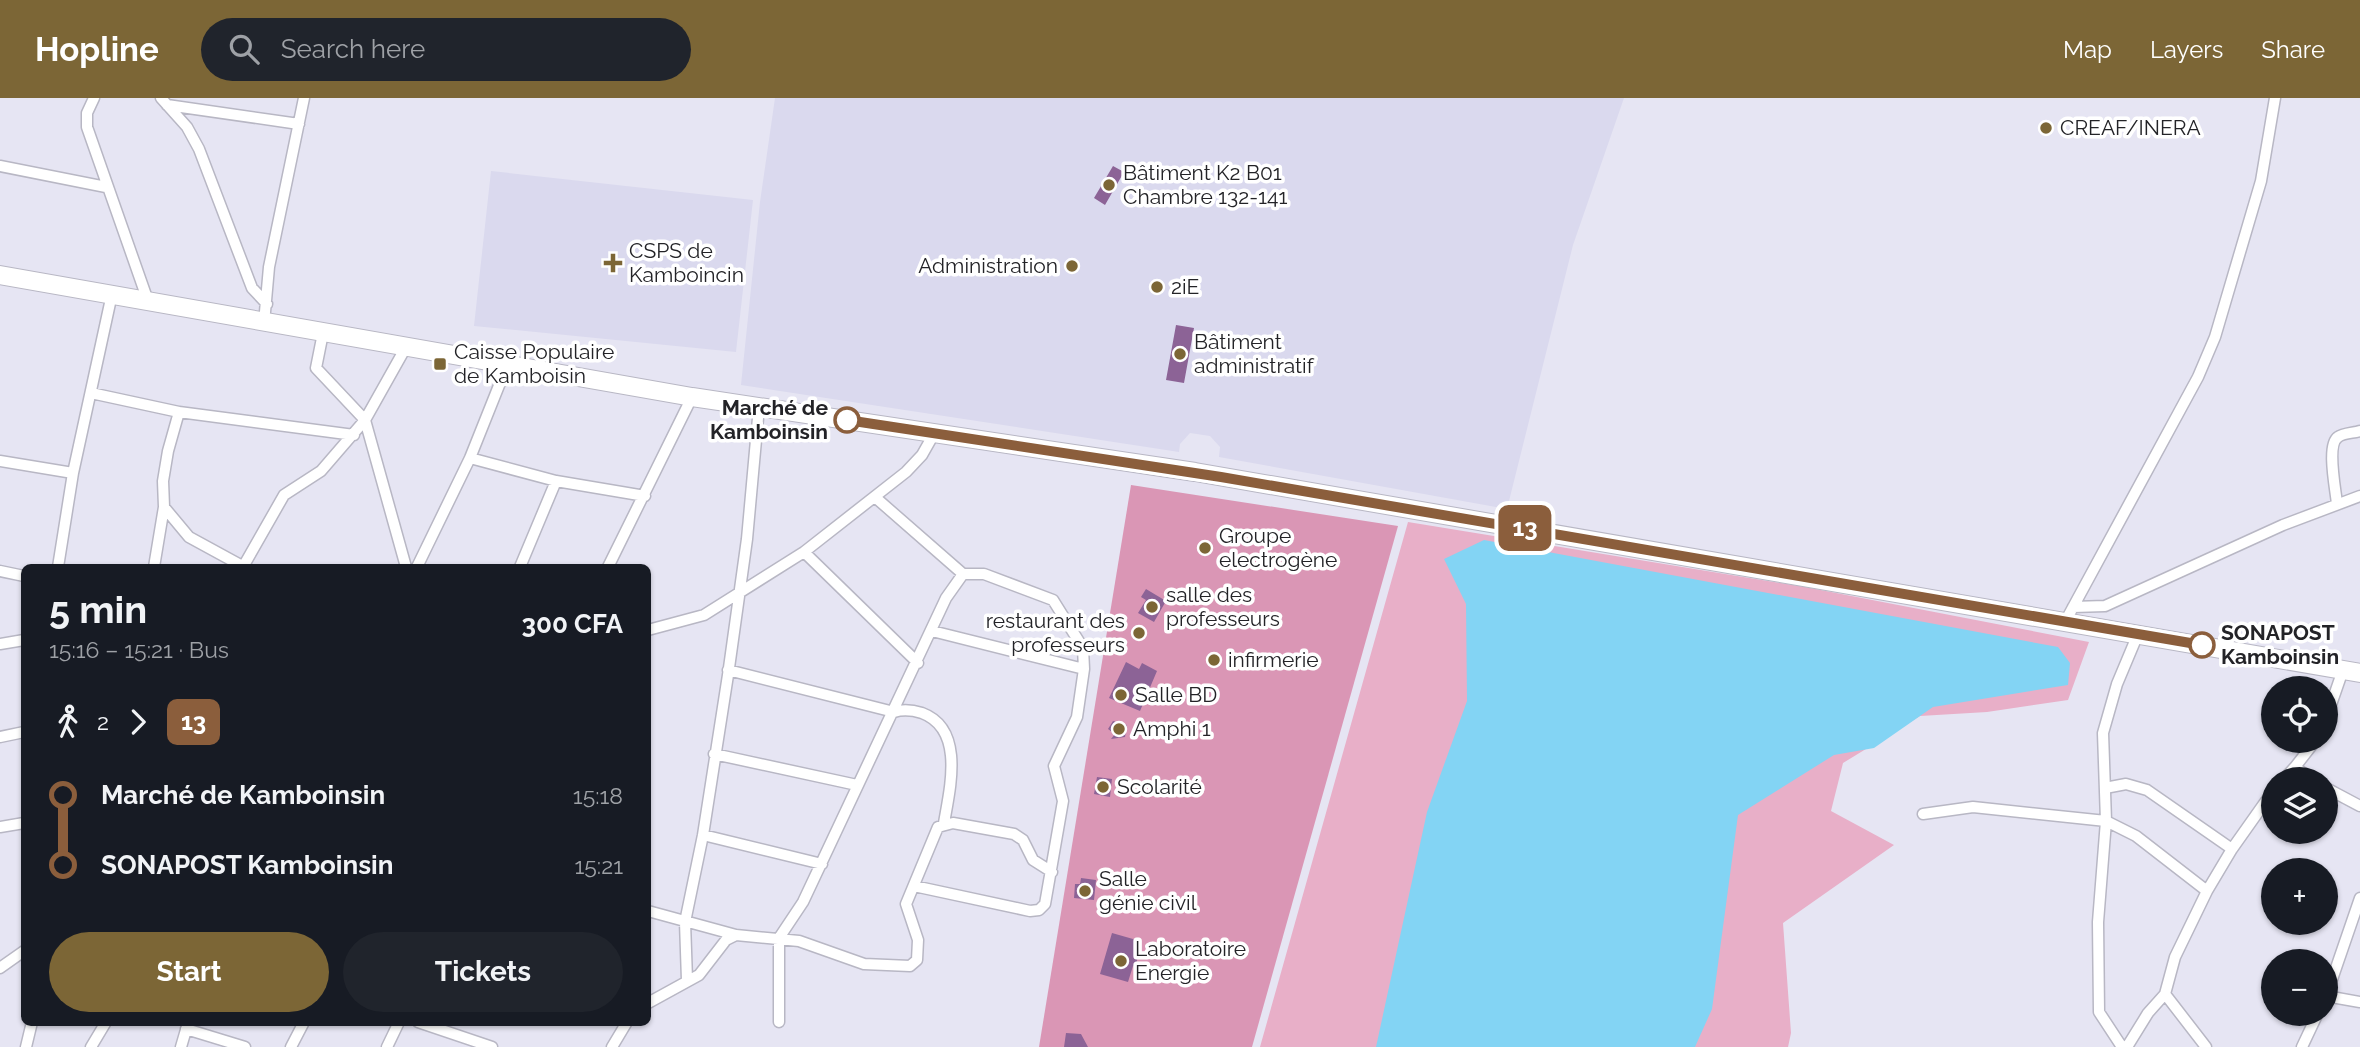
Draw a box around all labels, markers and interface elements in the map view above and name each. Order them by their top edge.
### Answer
search box [201,18,691,81]
text: Hopline [35,30,159,69]
icon: search [225,30,263,68]
text: Search here [281,34,425,64]
text: Map [2063,35,2112,64]
text: Layers [2150,35,2223,64]
text: Share [2261,35,2325,64]
place label: CREAF/INERA [2060,115,2201,140]
marker: CREAF/INERA [2038,120,2054,136]
place label: Bâtiment K2 B01 Chambre 132-141 [1123,160,1287,209]
marker: Bâtiment K2 B01 Chambre 132-141 [1101,177,1117,193]
place label: CSPS de Kamboincin [629,238,744,287]
marker: CSPS de Kamboincin [603,253,623,273]
place label: Administration [918,253,1058,278]
marker: Administration [1064,258,1080,274]
place label: 2iE [1171,274,1199,299]
marker: 2iE [1149,279,1165,295]
place label: Bâtiment administratif [1194,329,1315,378]
place label: Caisse Populaire de Kamboisin [454,339,614,388]
marker: Bâtiment administratif [1172,346,1188,362]
marker: Caisse Populaire de Kamboisin [432,356,448,372]
place label: Marché de Kamboinsin [710,395,828,444]
marker: Marché de Kamboinsin [834,407,860,433]
line badge: 13 [1494,505,1556,551]
text: 13 [1512,513,1538,542]
place label: Groupe electrogène [1219,523,1337,572]
marker: Groupe electrogène [1197,540,1213,556]
place label: salle des professeurs [1166,582,1280,631]
text: 5 min [49,587,147,632]
marker: salle des professeurs [1144,599,1160,615]
place label: restaurant des professeurs [986,608,1125,657]
text: 300 CFA [521,609,623,639]
place label: SONAPOST Kamboinsin [2221,620,2339,669]
marker: restaurant des professeurs [1131,625,1147,641]
marker: SONAPOST Kamboinsin [2189,632,2215,658]
text: 15:16 – 15:21 · Bus [49,636,229,663]
place label: infirmerie [1228,647,1319,672]
marker: infirmerie [1206,652,1222,668]
map controls [2261,676,2338,1026]
button: locate [2261,676,2338,753]
place label: Salle BD [1135,682,1217,707]
marker: Salle BD [1113,687,1129,703]
icon: walk [49,703,87,741]
icon: forward [119,703,157,741]
text: 13 [181,707,206,736]
text: 2 [97,708,109,735]
place label: Amphi 1 [1133,716,1211,741]
marker: Amphi 1 [1111,721,1127,737]
button: layers [2261,767,2338,844]
place label: Scolarité [1117,774,1202,799]
marker: Scolarité [1095,779,1111,795]
text: Marché de Kamboinsin [101,780,385,810]
text: 15:18 [573,782,623,809]
text: SONAPOST Kamboinsin [101,850,393,880]
text: 15:21 [574,852,623,879]
button: + [2261,858,2338,935]
place label: Salle génie civil [1099,866,1197,915]
marker: Salle génie civil [1077,883,1093,899]
button: Start [49,932,329,1012]
button: Tickets [343,932,623,1012]
place label: Laboratoire Energie [1135,936,1246,985]
button: − [2261,949,2338,1026]
marker: Laboratoire Energie [1113,953,1129,969]

